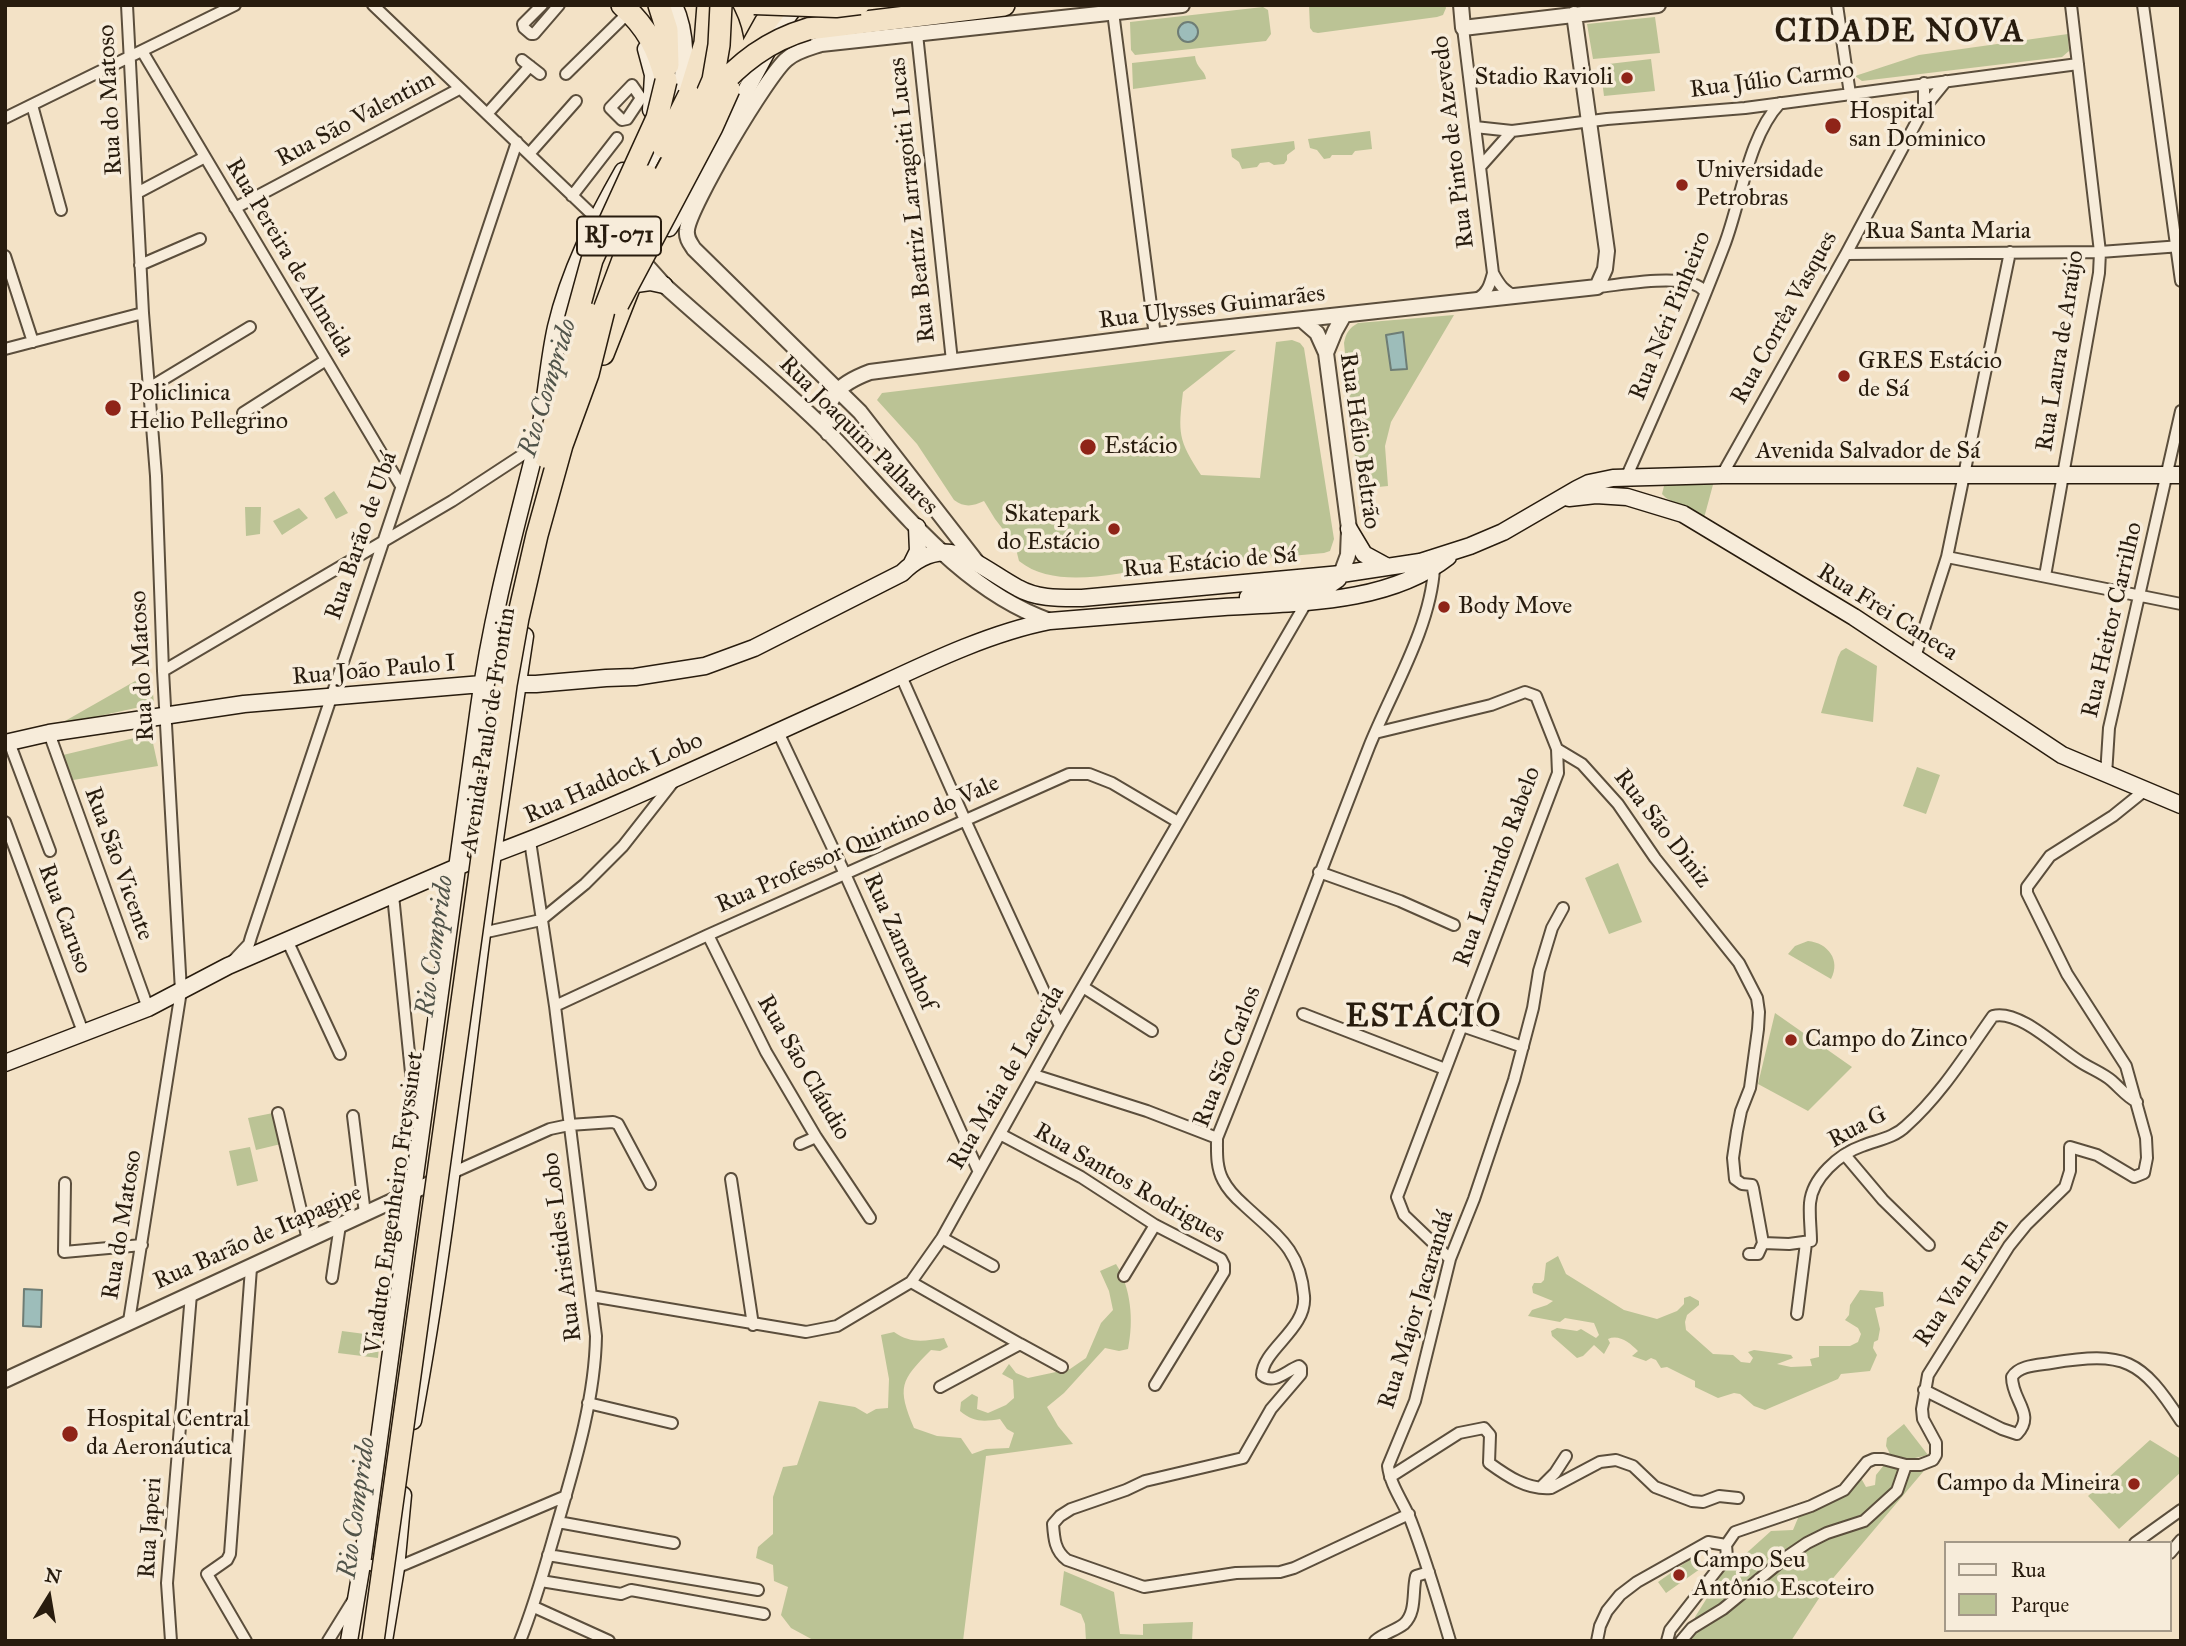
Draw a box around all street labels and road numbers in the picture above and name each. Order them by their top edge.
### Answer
street label: Rua do Matoso [93,24,129,176]
street label: Rua Pinto de Azevedo [1427,34,1481,250]
street label: Rua Beatriz Larragoiti Lucas [884,56,942,344]
street label: Rua Júlio Carmo [1688,57,1856,105]
street label: Rua São Valentim [272,66,440,174]
street label: Rua Pereira de Almeida [218,154,360,362]
road number: RJ-071 [577,216,661,256]
street label: Rua Santa Maria [1865,218,2031,246]
street label: Rua Néri Pinheiro [1624,227,1718,405]
street label: Rua Corrêa Vasques [1726,227,1844,409]
street label: Rua Laura de Araújo [2031,248,2091,454]
street label: Rua Ulysses Guimarães [1097,280,1327,336]
street label: Rua Joaquim Palhares [772,350,944,522]
street label: Rua Hélio Beltrão [1332,351,1386,531]
street label: Avenida Salvador de Sá [1756,438,1980,466]
street label: Rua Barão de Ubá [320,448,404,624]
street label: Rua Heitor Carrilho [2077,519,2149,721]
street label: Rua Estácio de Sá [1122,541,1298,585]
street label: Rua Frei Caneca [1811,558,1963,668]
street label: Rua do Matoso [125,590,161,742]
street label: Avenida Paulo de Frontin [455,605,523,855]
street label: Rua João Paulo I [291,650,457,692]
street label: Rua Haddock Lobo [520,727,708,831]
street label: Rua Laurindo Rabelo [1448,763,1548,971]
street label: Rua São Diniz [1607,764,1717,894]
street label: Rua Professor Quintino do Vale [712,769,1004,921]
street label: Rua São Vicente [77,784,159,944]
street label: Rua Caruso [31,860,97,978]
street label: Rua Zamenhof [856,869,942,1015]
street label: Rua Maia de Lacerda [943,981,1071,1175]
street label: Rua São Carlos [1188,982,1268,1132]
street label: Rua São Cláudio [750,990,856,1146]
street label: Viaduto Engenheiro Freyssinet [359,1050,431,1356]
street label: Rua G [1824,1101,1892,1155]
street label: Rua Santos Rodrigues [1028,1118,1230,1250]
street label: Rua do Matoso [97,1148,149,1302]
street label: Rua Aristides Lobo [537,1151,589,1343]
street label: Rua Barão de Itapagipe [149,1179,367,1297]
street label: Rua Major Jacarandá [1373,1207,1461,1413]
street label: Rua Van Erven [1909,1213,2015,1353]
street label: Rua Japeri [133,1476,169,1580]

